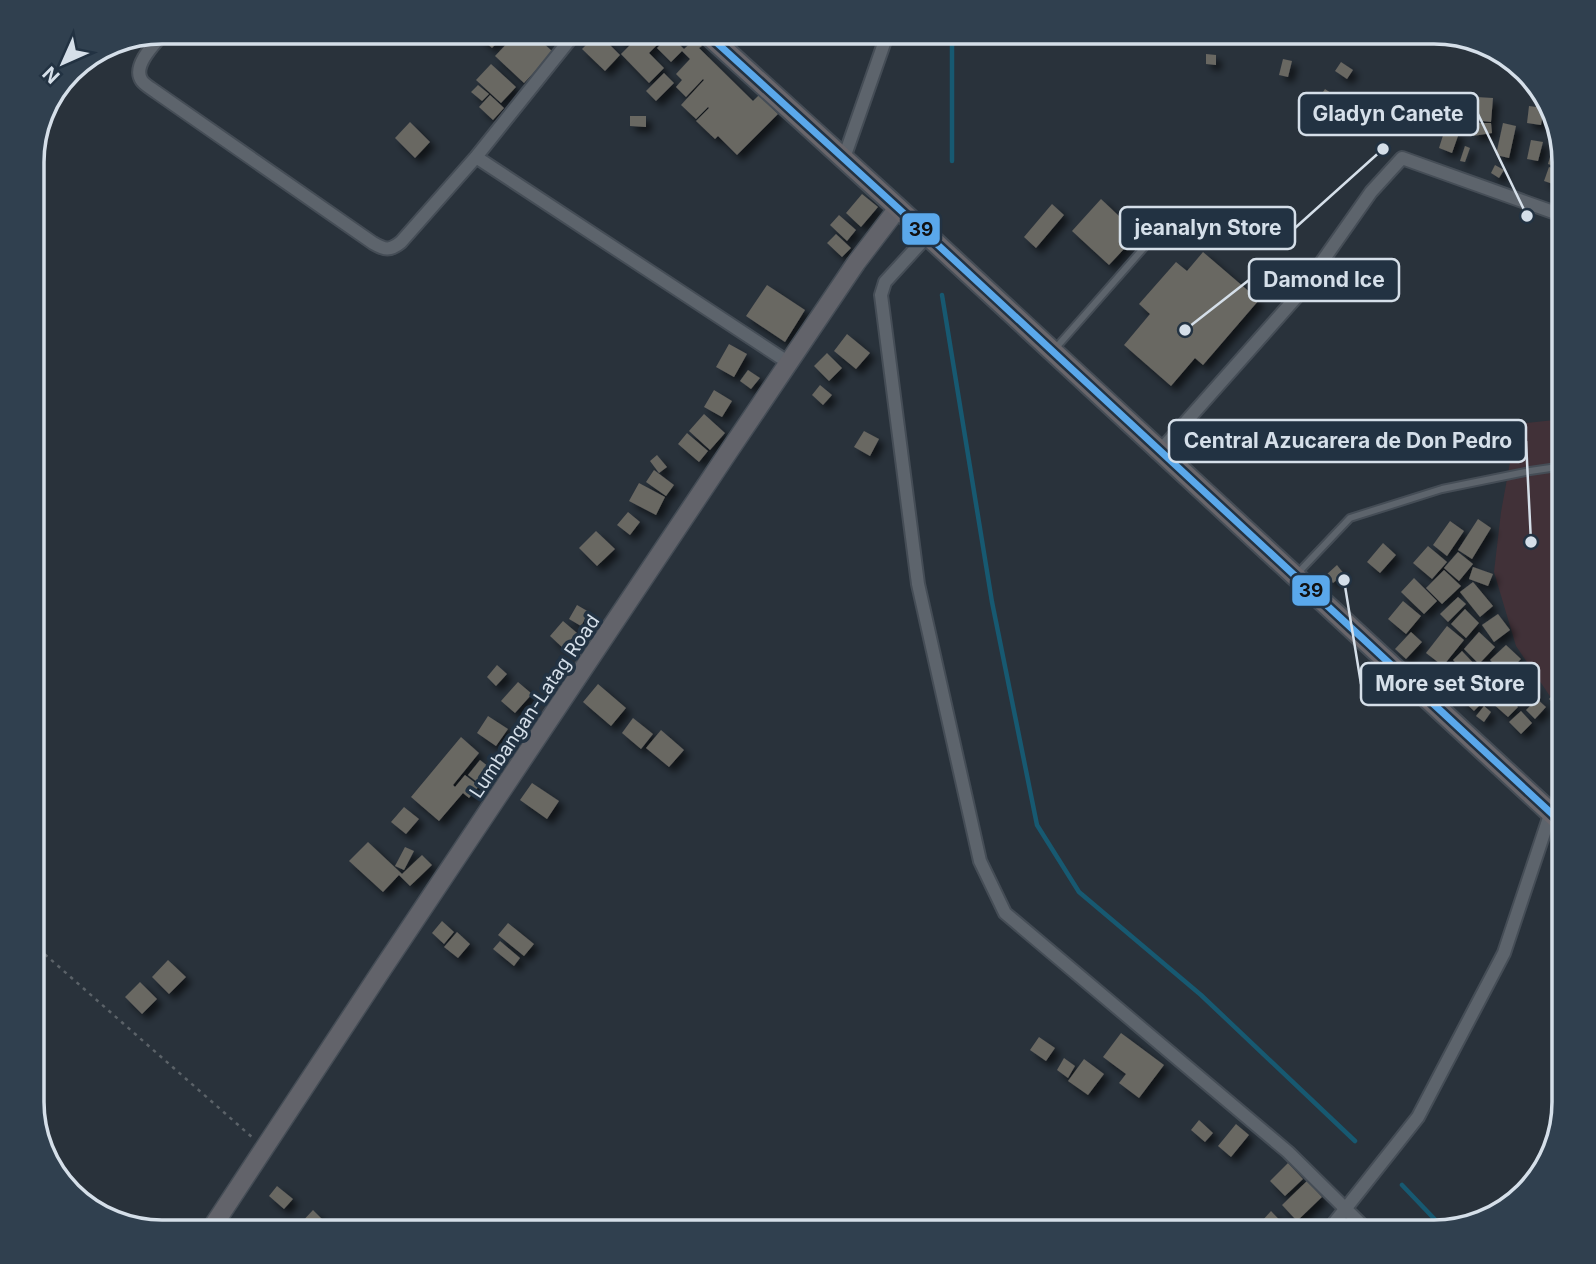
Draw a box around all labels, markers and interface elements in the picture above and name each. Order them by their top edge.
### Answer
north arrow [28,28,98,98]
text: N [38,61,65,88]
callout: Gladyn Canete [1299,93,1478,135]
text: Gladyn Canete [1312,101,1464,126]
callout: jeanalyn Store [1120,207,1295,249]
line badge: 39 [901,212,941,246]
text: jeanalyn Store [1133,215,1282,240]
text: 39 [909,218,933,241]
callout: Damond Ice [1249,259,1399,301]
text: Damond Ice [1263,267,1385,292]
callout: Central Azucarera de Don Pedro [1169,420,1526,462]
text: Central Azucarera de Don Pedro [1184,428,1512,453]
line badge: 39 [1291,574,1331,607]
text: 39 [1299,579,1323,602]
street label: Lumbangan-Latag Road [465,610,604,802]
callout: More set Store [1361,663,1539,705]
text: More set Store [1375,671,1525,696]

